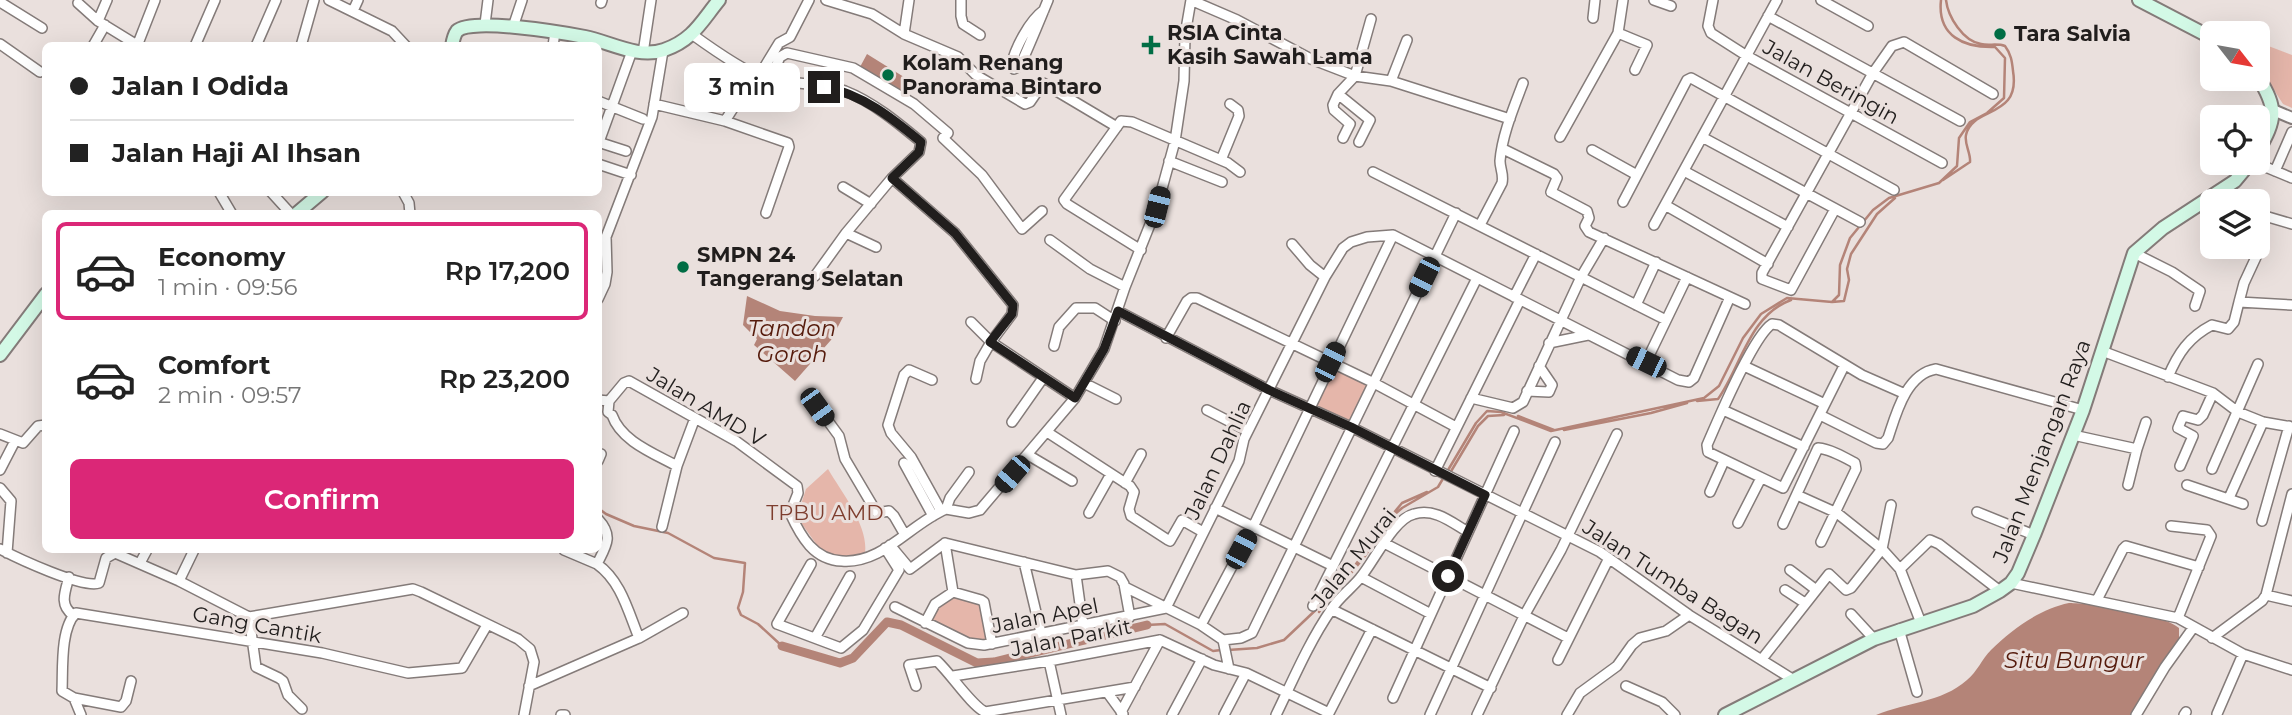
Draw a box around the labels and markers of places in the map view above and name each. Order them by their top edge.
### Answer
place label: RSIA Cinta Kasih Sawah Lama [1167,20,1373,69]
place label: Tara Salvia [2014,21,2131,46]
marker: Tara Salvia [1992,26,2008,42]
marker: RSIA Cinta Kasih Sawah Lama [1141,35,1161,55]
place label: Kolam Renang Panorama Bintaro [902,50,1102,99]
marker: Kolam Renang Panorama Bintaro [880,67,896,83]
place label: SMPN 24 Tangerang Selatan [697,242,904,291]
marker: SMPN 24 Tangerang Selatan [675,259,691,275]

